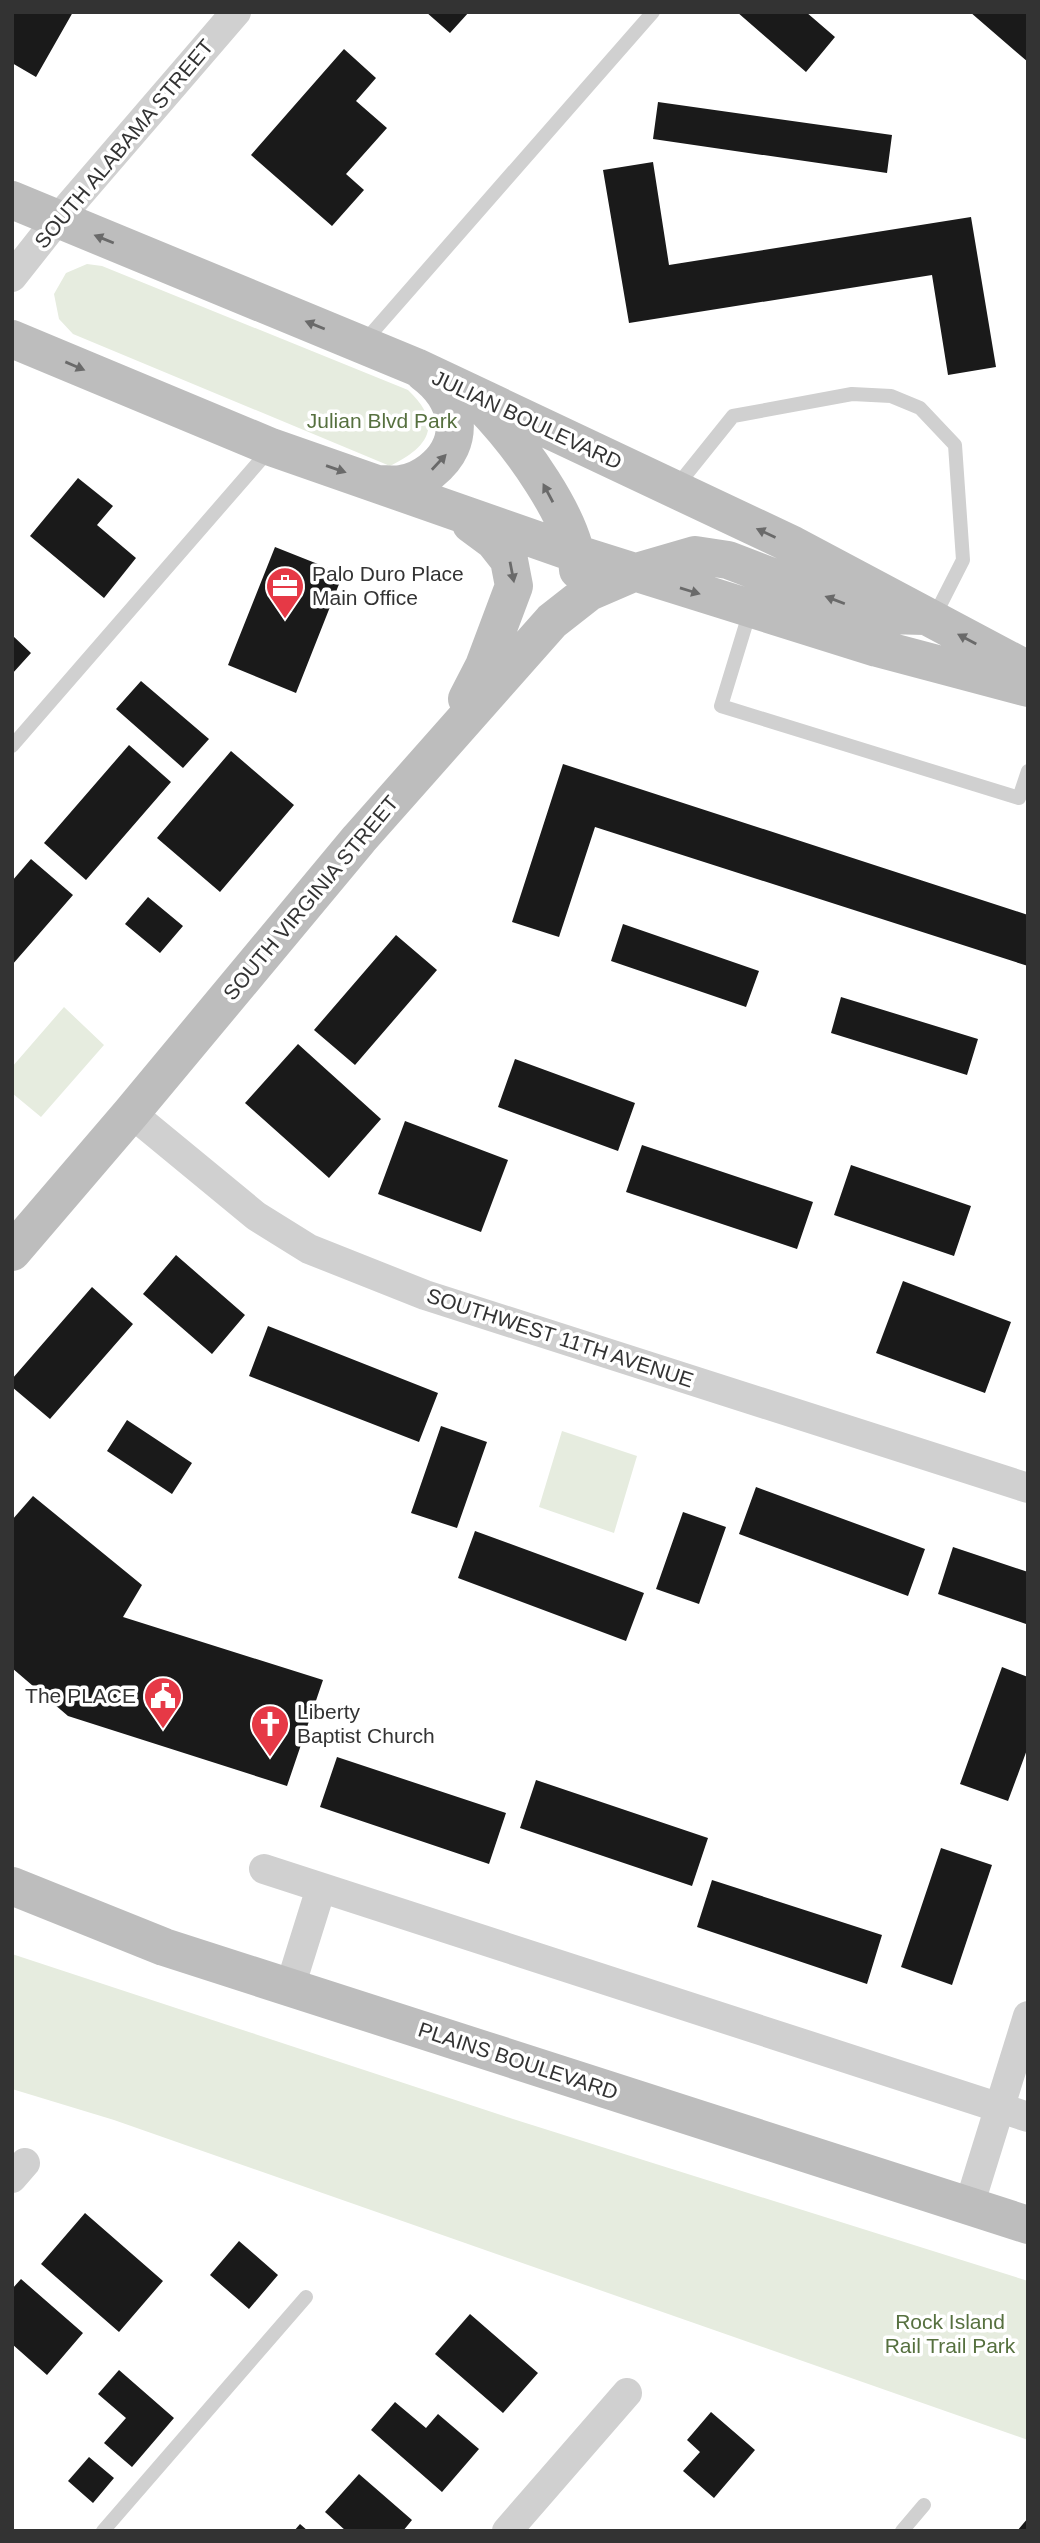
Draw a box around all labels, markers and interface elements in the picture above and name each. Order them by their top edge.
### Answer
street label: SOUTH ALABAMA STREET [30,35,218,253]
one-way arrow [94,233,114,245]
one-way arrow [304,319,325,330]
one-way arrow [65,360,86,371]
street label: JULIAN BOULEVARD [429,366,625,474]
park label: Julian Blvd Park [307,409,458,432]
one-way arrow [431,454,447,471]
one-way arrow [326,464,347,475]
one-way arrow [542,483,554,503]
one-way arrow [756,527,776,538]
one-way arrow [506,561,517,583]
place label: Palo Duro Place Main Office [312,562,464,609]
office icon: Palo Duro Place Main Office [264,565,306,620]
one-way arrow [680,586,701,596]
one-way arrow [824,595,845,606]
one-way arrow [957,633,977,645]
street label: SOUTH VIRGINIA STREET [219,791,403,1004]
street label: SOUTHWEST 11TH AVENUE [424,1283,696,1392]
public building icon: The PLACE [142,1675,184,1730]
place label: The PLACE [25,1684,136,1707]
place label: Liberty Baptist Church [297,1700,435,1747]
church icon: Liberty Baptist Church [249,1703,291,1758]
street label: PLAINS BOULEVARD [415,2017,621,2104]
park label: Rock Island Rail Trail Park [885,2310,1016,2357]

